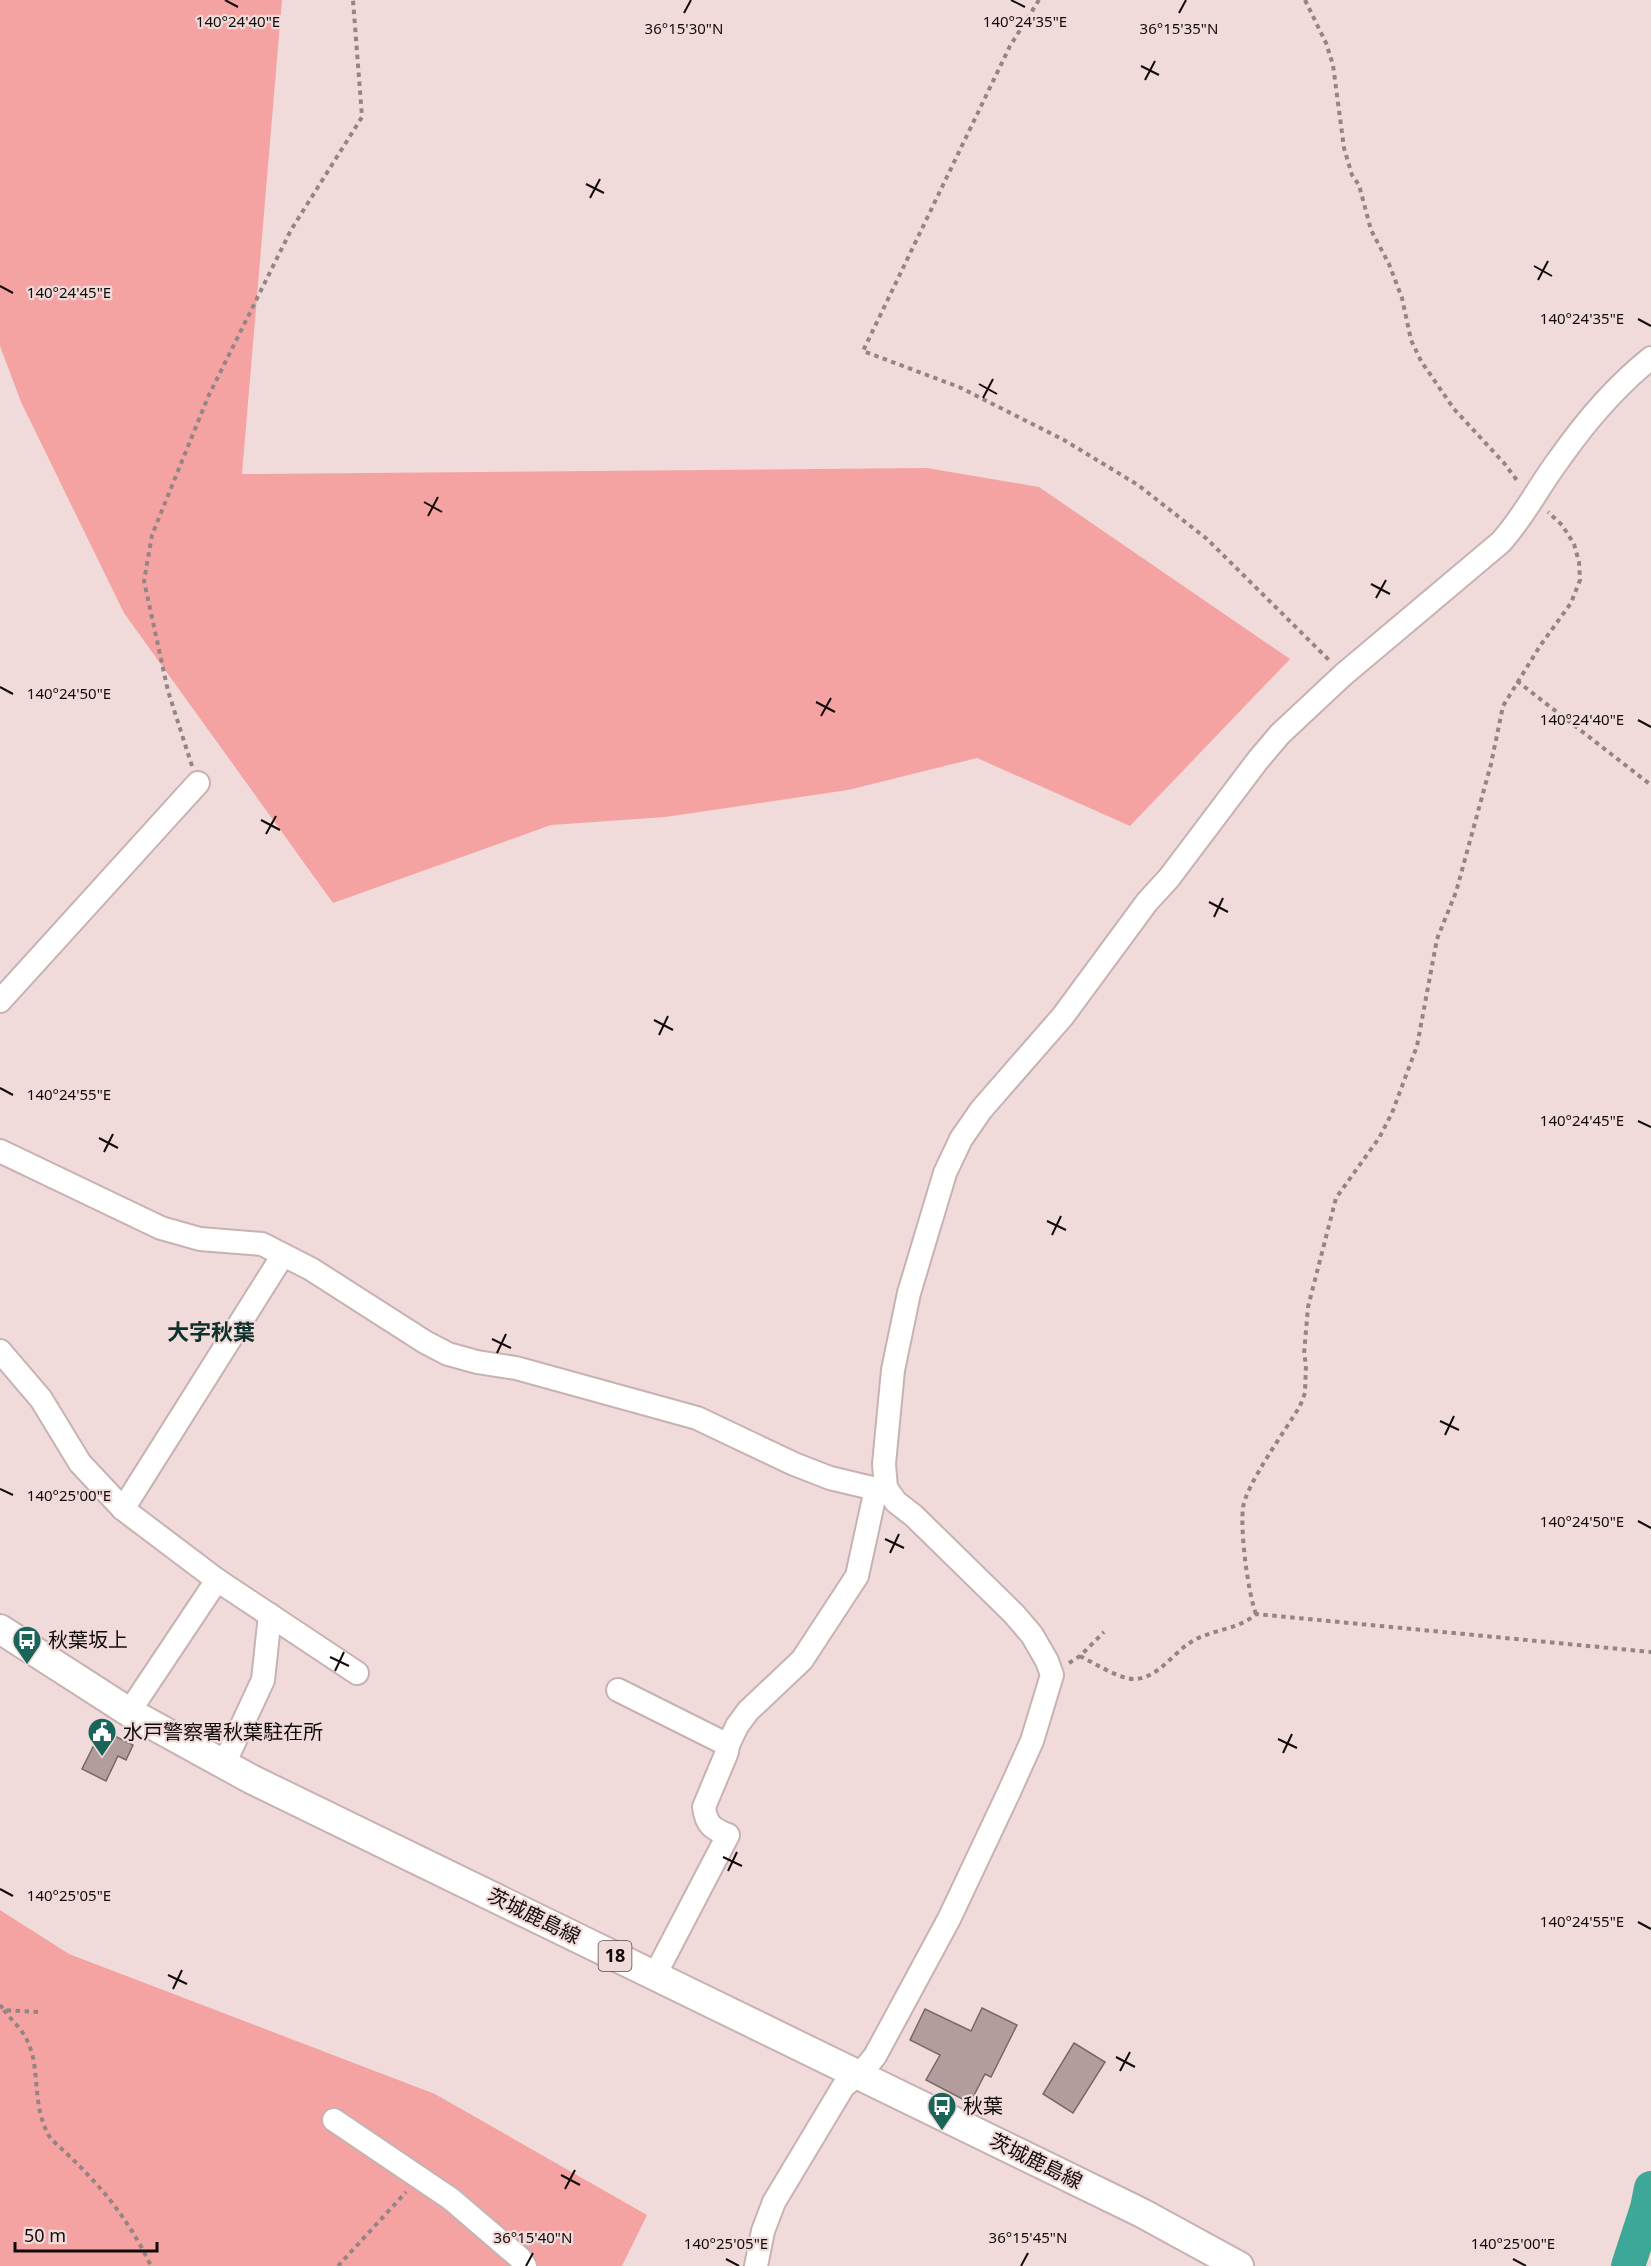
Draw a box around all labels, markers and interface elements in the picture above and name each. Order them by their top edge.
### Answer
text: 140°24'40"E [196,11,280,31]
text: 140°24'35"E [983,11,1067,31]
text: 36°15'30"N [645,18,723,38]
text: 36°15'35"N [1140,18,1218,38]
text: 140°24'45"E [27,282,111,302]
text: 140°24'35"E [1540,308,1624,328]
text: 140°24'50"E [27,683,111,703]
text: 140°24'40"E [1540,709,1624,729]
text: 140°24'55"E [27,1084,111,1104]
text: 140°24'45"E [1540,1110,1624,1130]
district label: 大字秋葉 [167,1316,255,1346]
text: 140°25'00"E [27,1485,111,1505]
text: 140°24'50"E [1540,1511,1624,1531]
bus stop icon: 秋葉坂上 [11,1624,43,1666]
place label: 秋葉坂上 [48,1626,128,1653]
public building icon: 水戸警察署秋葉駐在所 [86,1716,118,1758]
place label: 水戸警察署秋葉駐在所 [123,1718,323,1745]
street label: 茨城鹿島線 [483,1881,585,1950]
text: 140°25'05"E [27,1885,111,1905]
text: 140°24'55"E [1540,1911,1624,1931]
road number: 18 [598,1941,632,1971]
bus stop icon: 秋葉 [926,2090,958,2132]
place label: 秋葉 [963,2092,1003,2119]
street label: 茨城鹿島線 [985,2126,1087,2195]
scale bar [15,2215,158,2253]
text: 50 m [24,2223,66,2247]
text: 36°15'40"N [494,2227,572,2247]
text: 36°15'45"N [989,2227,1067,2247]
text: 140°25'05"E [684,2233,768,2253]
text: 140°25'00"E [1471,2233,1555,2253]

